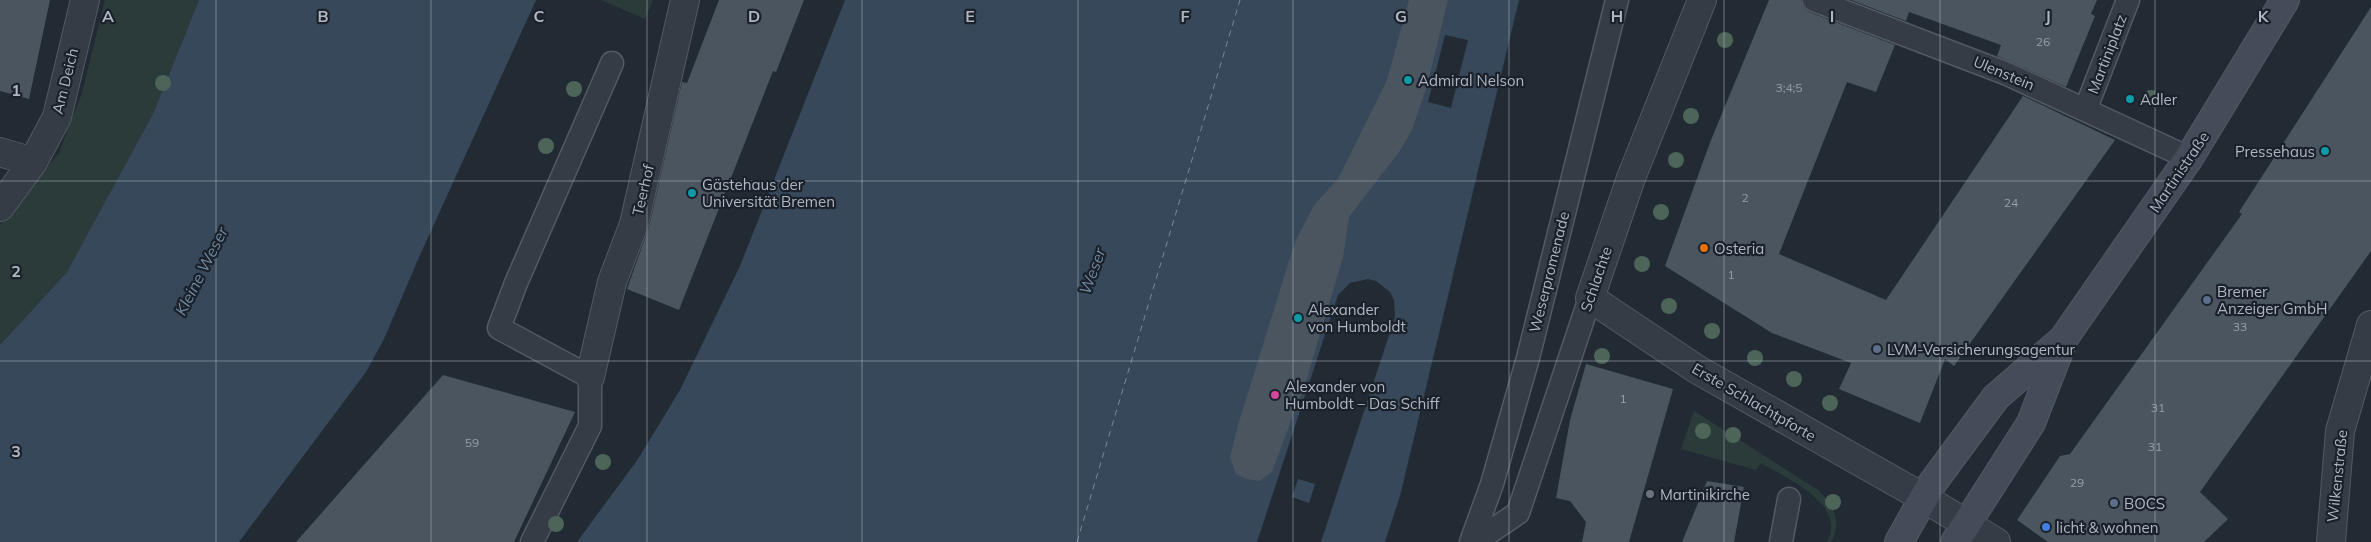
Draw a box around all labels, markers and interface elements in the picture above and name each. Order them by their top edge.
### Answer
text: A [102,6,114,26]
text: B [317,6,329,26]
text: C [534,6,545,26]
text: D [748,6,760,26]
text: E [965,6,975,26]
text: F [1180,6,1190,26]
text: G [1395,6,1407,26]
text: H [1611,6,1623,26]
text: I [1830,6,1834,26]
text: J [2045,6,2051,26]
text: K [2258,6,2270,26]
street label: Martiniplatz [2083,11,2131,96]
house number: 26 [2036,34,2050,49]
street label: Am Deich [48,46,82,116]
street label: Ulenstein [1971,52,2037,94]
place label: Admiral Nelson [1418,71,1524,90]
marker: Admiral Nelson [1402,74,1414,86]
text: 1 [11,80,21,100]
house number: 3;4;5 [1775,80,1803,95]
place label: Adler [2140,90,2178,109]
marker: Adler [2124,93,2136,105]
street label: Martinistraße [2145,128,2213,216]
place label: Pressehaus [2235,142,2315,161]
marker: Pressehaus [2319,145,2331,157]
street label: Teerhof [628,162,658,217]
place label: Gästehaus der Universität Bremen [702,175,835,211]
marker: Gästehaus der Universität Bremen [686,187,698,199]
house number: 2 [1741,190,1749,205]
house number: 24 [2004,195,2018,210]
street label: Weserpromenade [1525,209,1573,335]
water label: Kleine Weser [170,222,232,319]
place label: Osteria [1714,239,1764,258]
marker: Osteria [1698,242,1710,254]
water label: Weser [1074,244,1110,297]
street label: Schlachte [1576,244,1616,314]
text: 2 [11,261,21,281]
house number: 1 [1727,267,1735,282]
place label: Bremer Anzeiger GmbH [2217,282,2327,318]
marker: Bremer Anzeiger GmbH [2201,294,2213,306]
place label: Alexander von Humboldt [1308,300,1406,336]
marker: Alexander von Humboldt [1292,312,1304,324]
house number: 33 [2233,319,2247,334]
place label: LVM-Versicherungsagentur [1887,340,2076,359]
marker: LVM-Versicherungsagentur [1871,343,1883,355]
street label: Erste Schlachtpforte [1689,359,1819,445]
place label: Alexander von Humboldt – Das Schiff [1285,377,1441,413]
marker: Alexander von Humboldt – Das Schiff [1269,389,1281,401]
house number: 1 [1619,391,1627,406]
house number: 31 [2151,400,2165,415]
street label: Wilkenstraße [2323,429,2351,523]
house number: 59 [465,435,479,450]
house number: 31 [2148,439,2162,454]
text: 3 [11,441,21,461]
house number: 29 [2070,475,2084,490]
place label: Martinikirche [1660,485,1750,504]
marker: Martinikirche [1644,488,1656,500]
place label: BOCS [2124,494,2165,513]
marker: BOCS [2108,497,2120,509]
place label: licht & wohnen [2056,518,2159,537]
marker: licht & wohnen [2040,521,2052,533]

